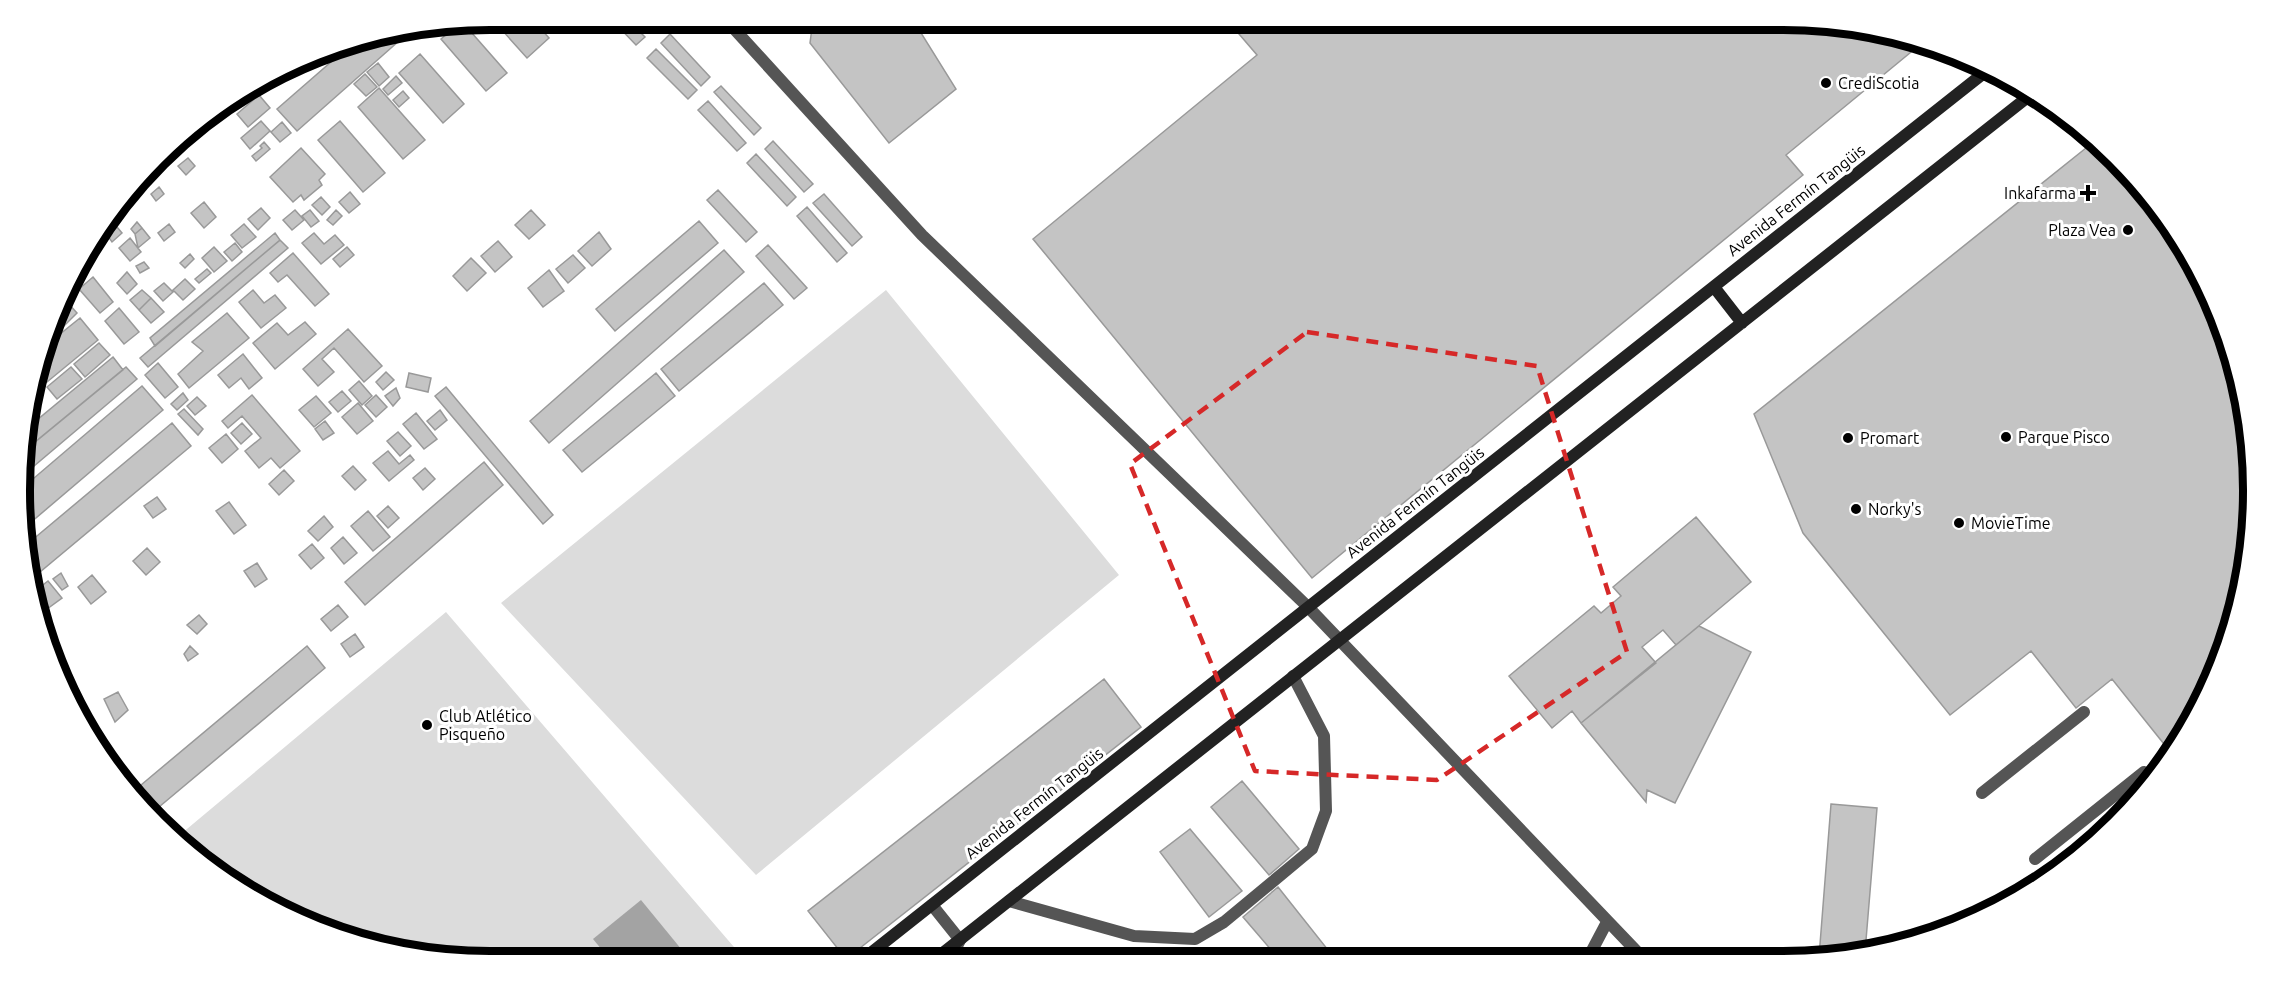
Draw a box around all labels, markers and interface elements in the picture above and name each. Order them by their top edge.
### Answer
place label: CrediScotia [1838,74,1919,92]
marker: CrediScotia [1819,76,1833,90]
street label: Avenida Fermín Tangüis [1724,141,1868,259]
place label: Inkafarma [2004,184,2076,202]
marker: Inkafarma [2081,186,2095,200]
place label: Plaza Vea [2048,221,2116,239]
marker: Plaza Vea [2121,223,2135,237]
place label: Parque Pisco [2018,428,2110,446]
place label: Promart [1860,429,1920,447]
marker: Parque Pisco [1999,430,2013,444]
marker: Promart [1841,431,1855,445]
street label: Avenida Fermín Tangüis [1343,443,1487,561]
place label: Norky's [1868,500,1922,518]
marker: Norky's [1849,502,1863,516]
place label: MovieTime [1971,514,2051,532]
marker: MovieTime [1952,516,1966,530]
place label: Club Atlético Pisqueño [439,707,532,743]
marker: Club Atlético Pisqueño [420,718,434,732]
street label: Avenida Fermín Tangüis [962,744,1106,862]

